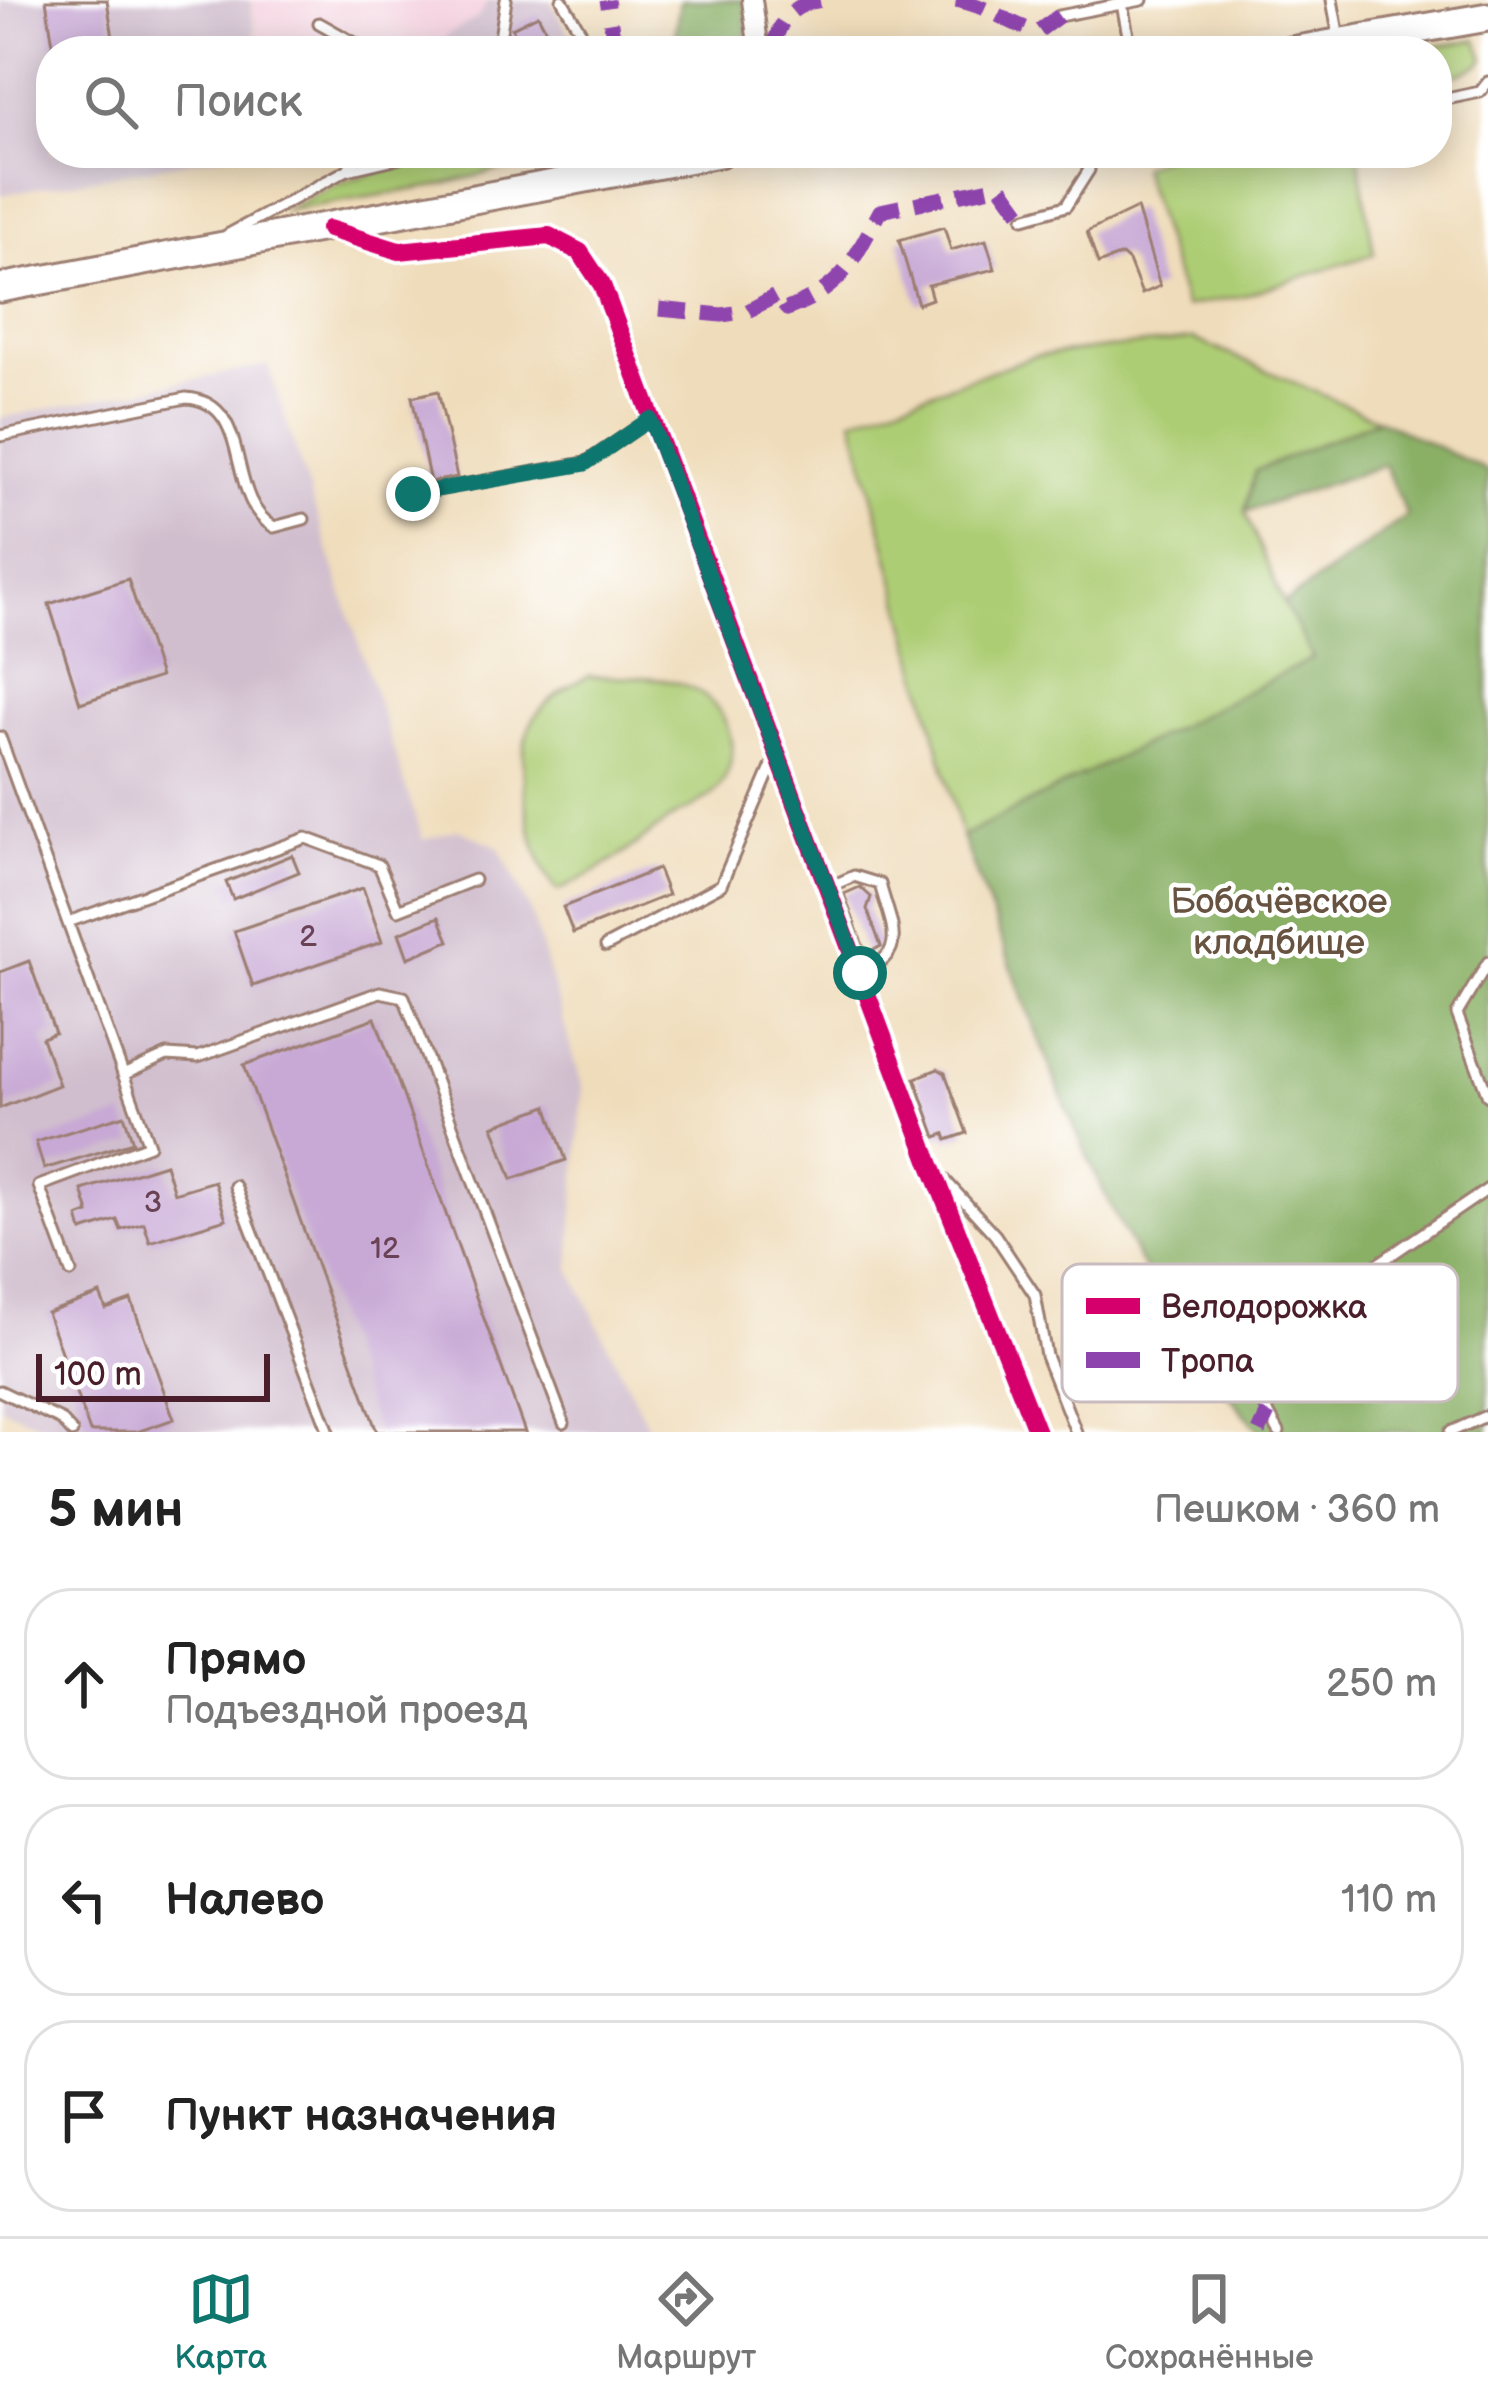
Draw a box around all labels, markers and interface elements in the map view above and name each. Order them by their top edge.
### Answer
search box [36,36,1452,168]
icon: search [78,69,144,135]
text: Поиск [174,75,302,130]
route end [386,467,440,521]
park label: Бобачёвское кладбище [1170,881,1388,965]
house number: 2 [299,919,317,955]
route start [833,946,887,1000]
house number: 3 [144,1185,162,1221]
house number: 12 [370,1231,400,1267]
legend [1062,1264,1458,1402]
text: Велодорожка [1161,1288,1367,1328]
text: Тропа [1161,1342,1255,1382]
scale bar [36,1348,270,1401]
text: 100 m [54,1355,142,1395]
text: 5 мин [48,1480,183,1541]
text: Пешком · 360 m [1154,1487,1440,1534]
text: Прямо [165,1633,306,1688]
icon: ahead [51,1651,117,1717]
text: 250 m [1326,1661,1437,1708]
text: Подъездной проезд [165,1688,528,1735]
icon: left [51,1867,117,1933]
text: Налево [165,1873,324,1928]
text: 110 m [1341,1877,1437,1924]
icon: arrive [51,2083,117,2149]
text: Пункт назначения [165,2089,557,2144]
tab: Карта [174,2266,267,2378]
tab: Маршрут [616,2266,756,2378]
tab: Сохранённые [1105,2266,1314,2378]

